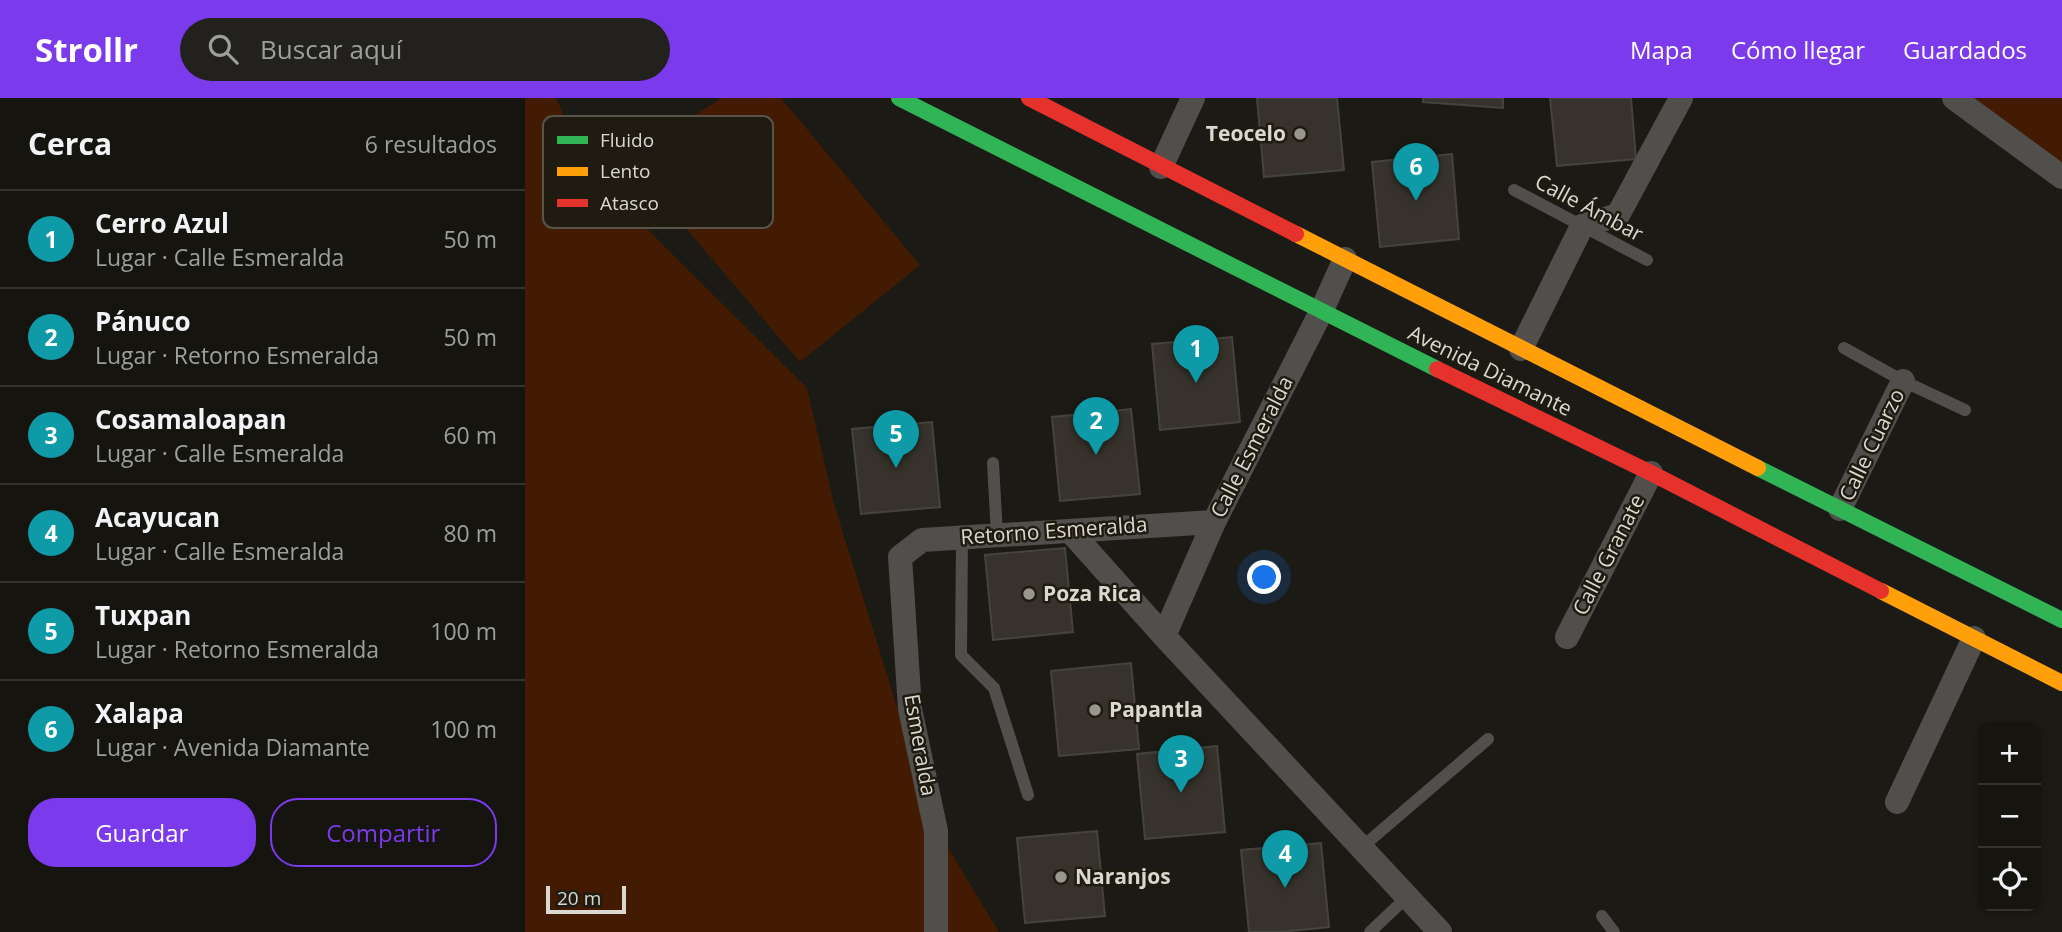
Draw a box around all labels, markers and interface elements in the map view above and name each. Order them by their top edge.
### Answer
search box [180,18,670,81]
text: Strollr [35,27,138,72]
icon: search [204,30,242,68]
text: Buscar aquí [260,31,402,67]
text: Mapa [1630,33,1693,66]
text: Cómo llegar [1731,33,1865,66]
text: Guardados [1903,33,2027,66]
legend [543,116,773,228]
place label: Teocelo [1206,119,1286,147]
text: Cerca [28,123,112,164]
marker: Teocelo [1292,126,1308,142]
text: Fluido [600,127,654,153]
text: 6 resultados [365,128,497,160]
pin: 6 [1393,143,1439,201]
text: Lento [600,158,650,184]
street label: Calle Ámbar [1531,167,1649,248]
text: Atasco [600,190,659,216]
text: Cerro Azul [95,205,229,241]
text: 1 [44,223,58,255]
text: 50 m [443,223,497,255]
text: Lugar · Calle Esmeralda [95,241,344,273]
text: Pánuco [95,303,191,339]
street label: Avenida Diamante [1404,318,1577,422]
text: 2 [44,321,58,353]
text: 50 m [443,321,497,353]
pin: 1 [1173,325,1219,383]
text: Lugar · Retorno Esmeralda [95,339,379,371]
street label: Calle Esmeralda [1203,371,1299,522]
street label: Calle Cuarzo [1832,384,1910,505]
pin: 2 [1073,397,1119,455]
text: Cosamaloapan [95,401,287,437]
pin: 5 [873,410,919,468]
text: 3 [44,419,58,451]
text: 60 m [443,419,497,451]
text: Lugar · Calle Esmeralda [95,437,344,469]
street label: Calle Granate [1566,489,1651,620]
text: Acayucan [95,499,220,535]
street label: Retorno Esmeralda [959,510,1148,551]
text: 4 [44,517,58,549]
text: 80 m [443,517,497,549]
text: Lugar · Calle Esmeralda [95,535,344,567]
your location [1247,560,1281,594]
place label: Poza Rica [1043,579,1141,607]
marker: Poza Rica [1021,586,1037,602]
text: Tuxpan [95,597,191,633]
text: 5 [44,615,58,647]
text: 100 m [430,615,497,647]
text: Lugar · Retorno Esmeralda [95,633,379,665]
street label: Esmeralda [898,692,944,798]
text: Xalapa [95,695,184,731]
place label: Papantla [1109,695,1203,723]
marker: Papantla [1087,702,1103,718]
text: 6 [44,713,58,745]
text: 100 m [430,713,497,745]
map controls [1978,722,2041,911]
button: + [1978,722,2041,785]
text: Lugar · Avenida Diamante [95,731,370,763]
pin: 3 [1158,735,1204,793]
button: − [1978,785,2041,848]
button: Guardar [28,798,256,867]
button: Compartir [270,798,497,867]
pin: 4 [1262,830,1308,888]
button: locate [1978,848,2041,911]
place label: Naranjos [1075,862,1171,890]
marker: Naranjos [1053,869,1069,885]
scale bar [546,883,627,915]
text: 20 m [557,885,601,911]

